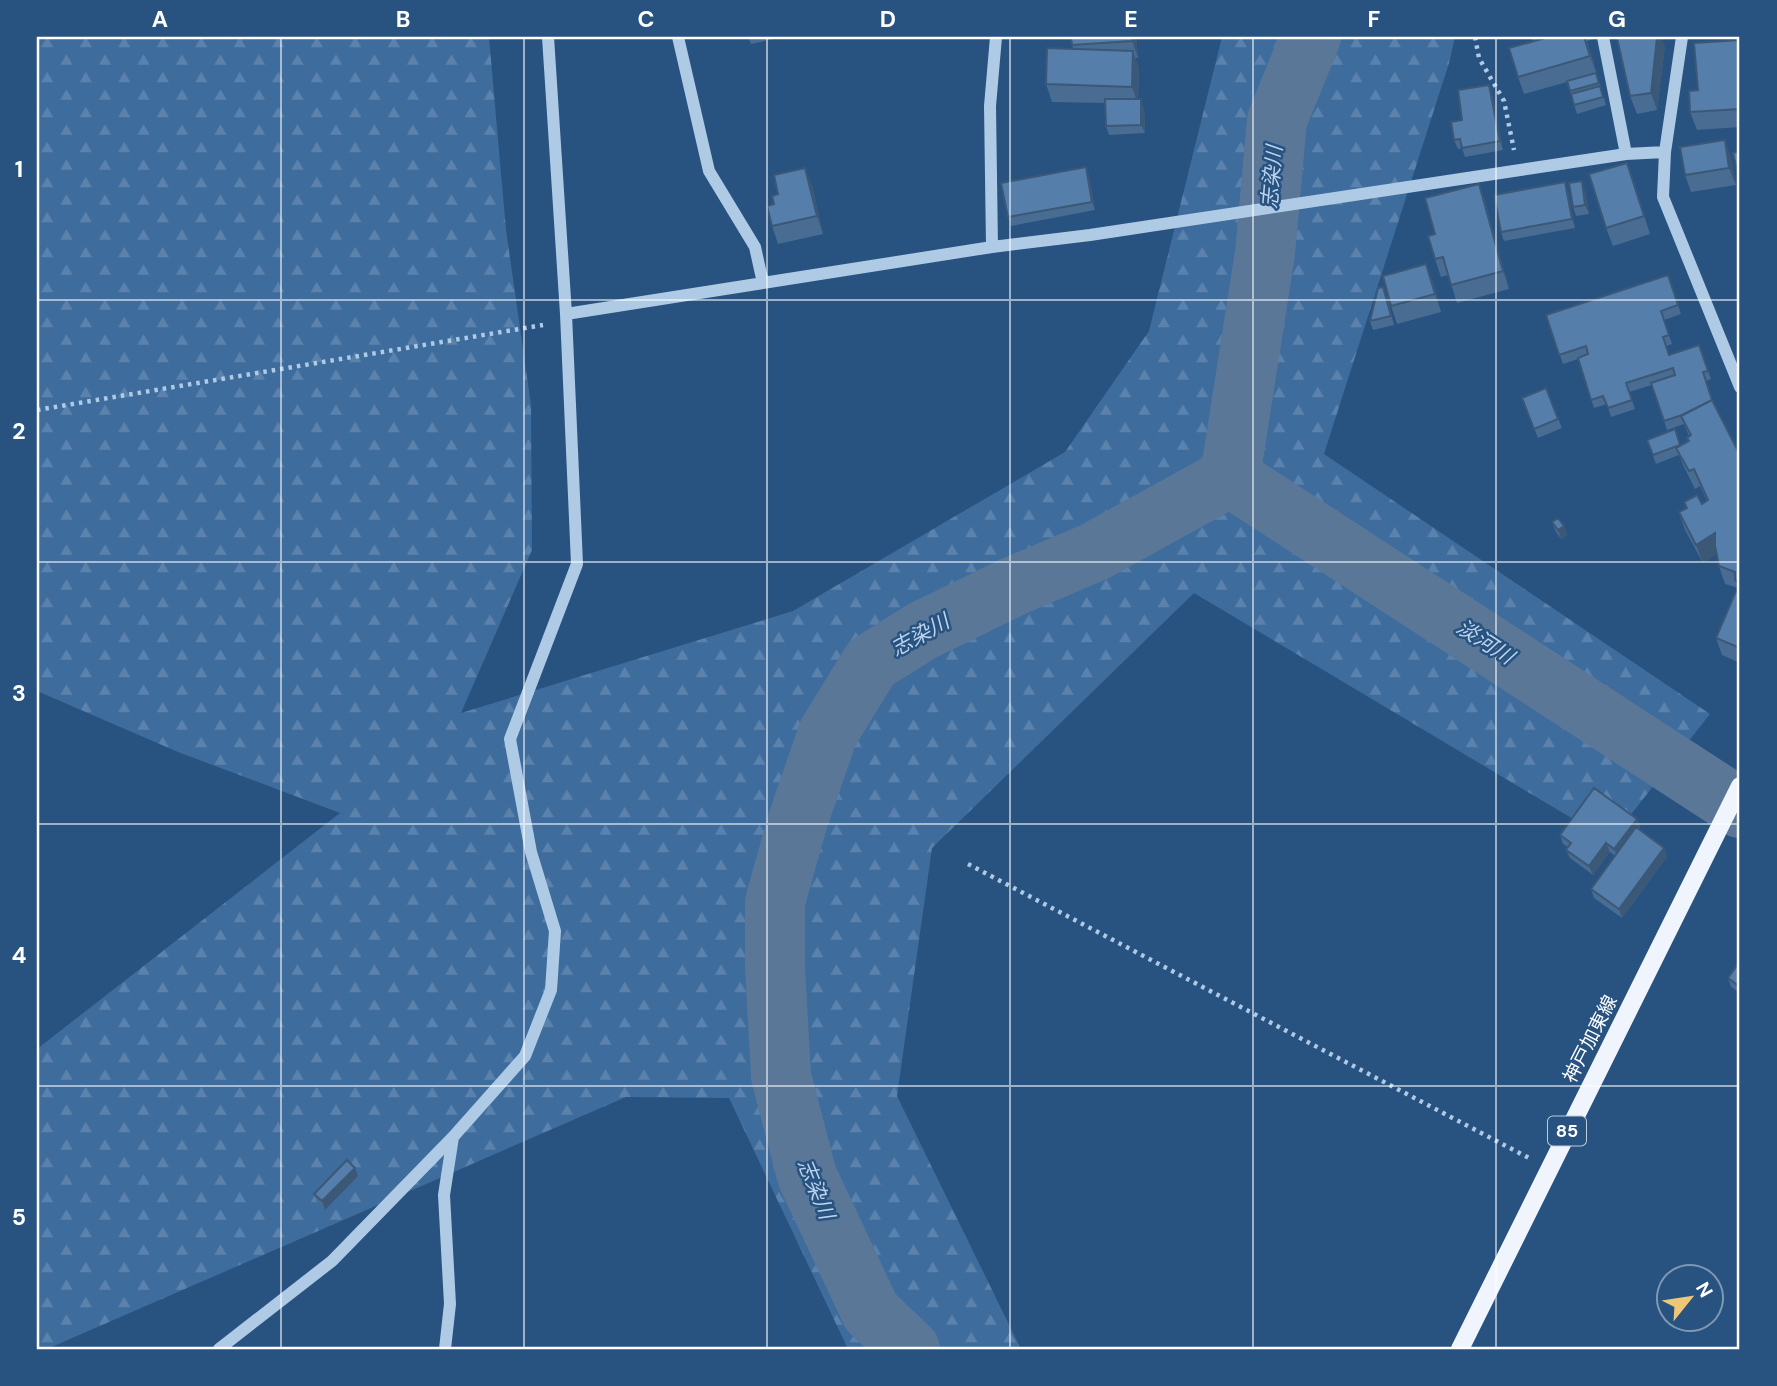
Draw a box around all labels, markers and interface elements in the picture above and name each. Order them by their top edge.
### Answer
text: A [152,4,168,34]
text: B [396,4,410,34]
text: C [638,4,654,34]
text: D [880,4,896,34]
text: E [1124,4,1138,34]
text: F [1368,4,1381,34]
text: G [1608,4,1626,34]
water label: 志染川 [1255,142,1289,210]
text: 1 [15,154,23,184]
text: 2 [12,416,26,446]
water label: 志染川 [886,607,956,663]
water label: 淡河川 [1451,613,1521,672]
text: 3 [12,678,26,708]
text: 4 [12,940,27,970]
street label: 神戸加東線 [1557,991,1623,1087]
road number: 85 [1548,1116,1586,1146]
water label: 志染川 [791,1155,842,1225]
text: 5 [12,1202,26,1232]
north arrow [1654,1264,1724,1334]
text: N [1690,1277,1719,1302]

